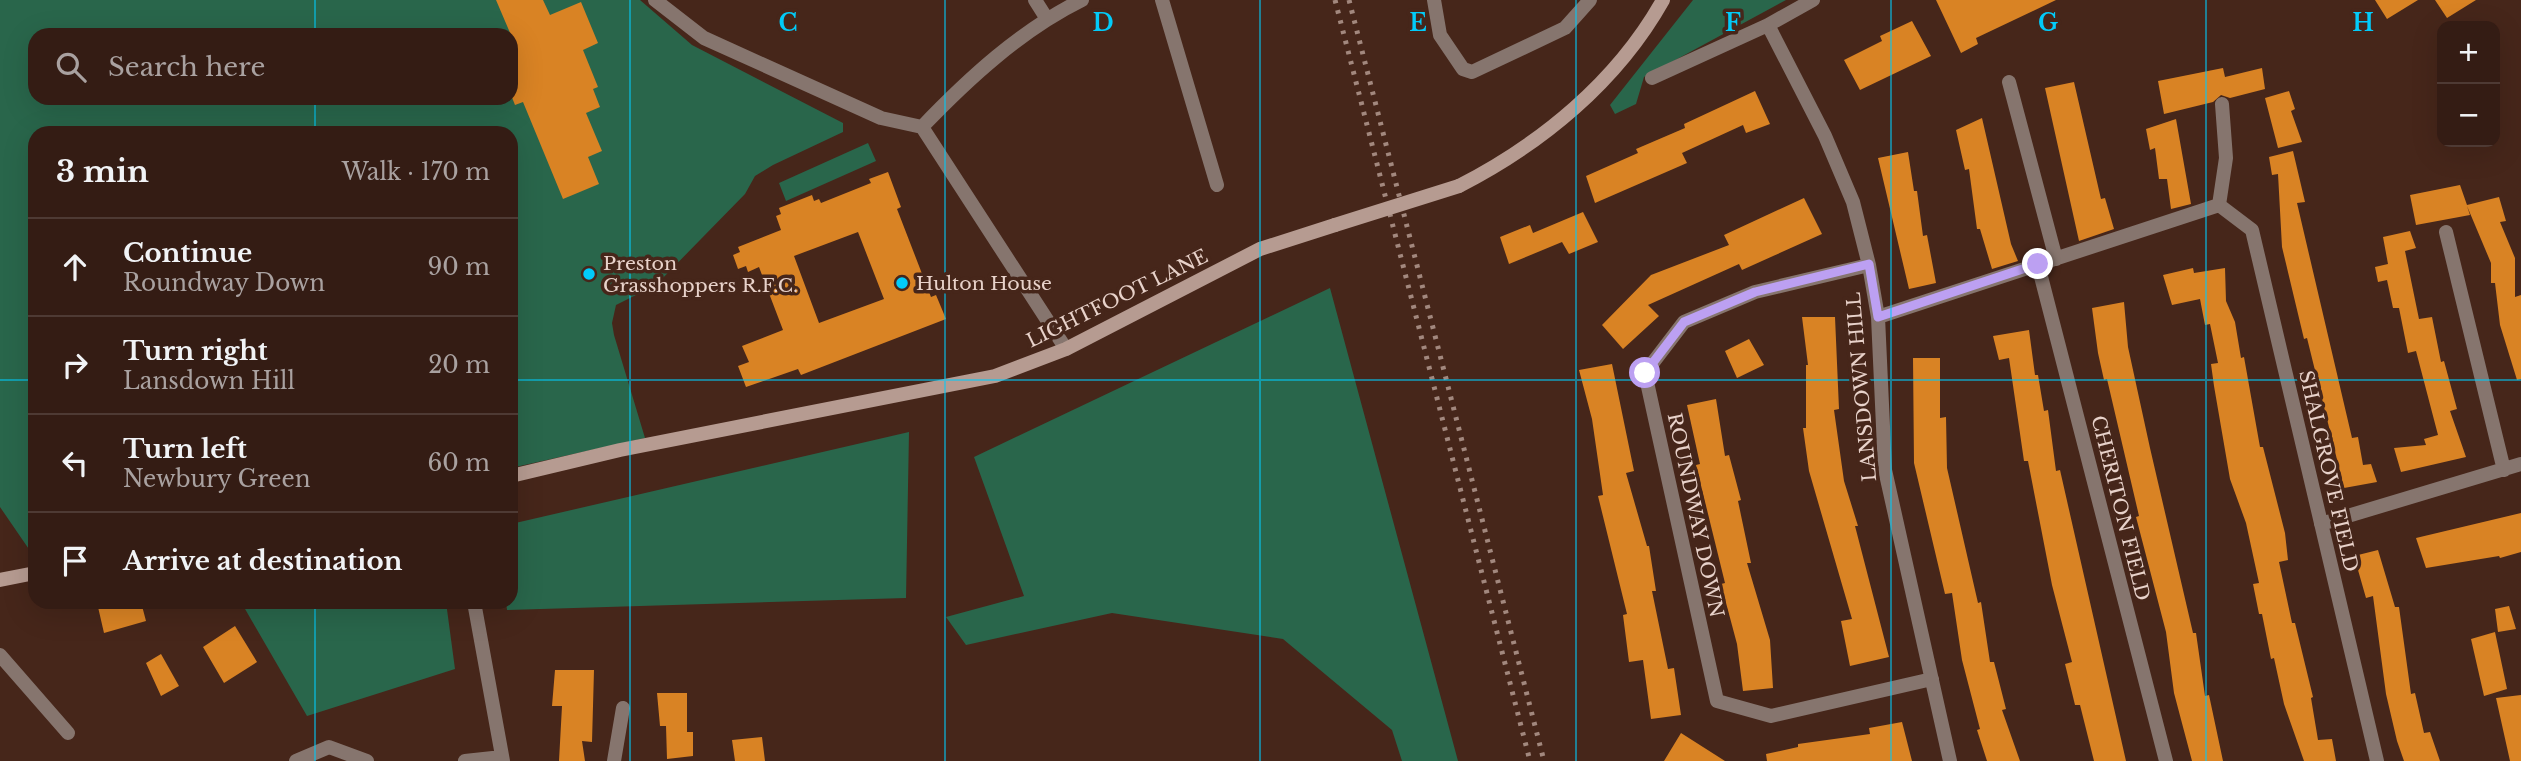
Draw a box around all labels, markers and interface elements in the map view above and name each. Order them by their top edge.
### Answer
text: C [779,9,797,37]
text: D [1092,9,1114,37]
text: E [1409,9,1427,37]
text: F [1725,9,1741,37]
text: G [2038,9,2058,37]
text: H [2352,9,2374,37]
map controls [2437,21,2500,147]
button: + [2437,21,2500,84]
search box [28,28,518,105]
icon: search [52,48,90,86]
text: Search here [108,51,265,83]
button: − [2437,84,2500,147]
text: 3 min [56,153,149,190]
text: Walk · 170 m [342,158,490,186]
text: Continue [123,237,252,269]
street label: LIGHTFOOT LANE [1023,245,1212,352]
icon: ahead [56,248,94,286]
route end [2022,248,2053,279]
place label: Preston Grasshoppers R.F.C. [603,252,798,297]
text: 90 m [428,253,490,281]
marker: Preston Grasshoppers R.F.C. [581,266,597,282]
text: Roundway Down [123,269,325,297]
place label: Hulton House [916,272,1052,295]
marker: Hulton House [894,275,910,291]
street label: LANSDOWN HILL [1842,291,1881,483]
text: Turn right [123,335,268,367]
icon: right [56,346,94,384]
text: 20 m [428,351,490,379]
route start [1629,357,1660,388]
text: Lansdown Hill [123,367,295,395]
street label: SHALGROVE FIELD [2294,368,2363,574]
street label: ROUNDWAY DOWN [1663,411,1728,620]
street label: CHERITON FIELD [2086,413,2155,603]
text: Turn left [123,433,247,465]
icon: left [56,444,94,482]
text: 60 m [428,449,490,477]
text: Newbury Green [123,465,311,493]
icon: arrive [56,542,94,580]
text: Arrive at destination [123,545,403,577]

